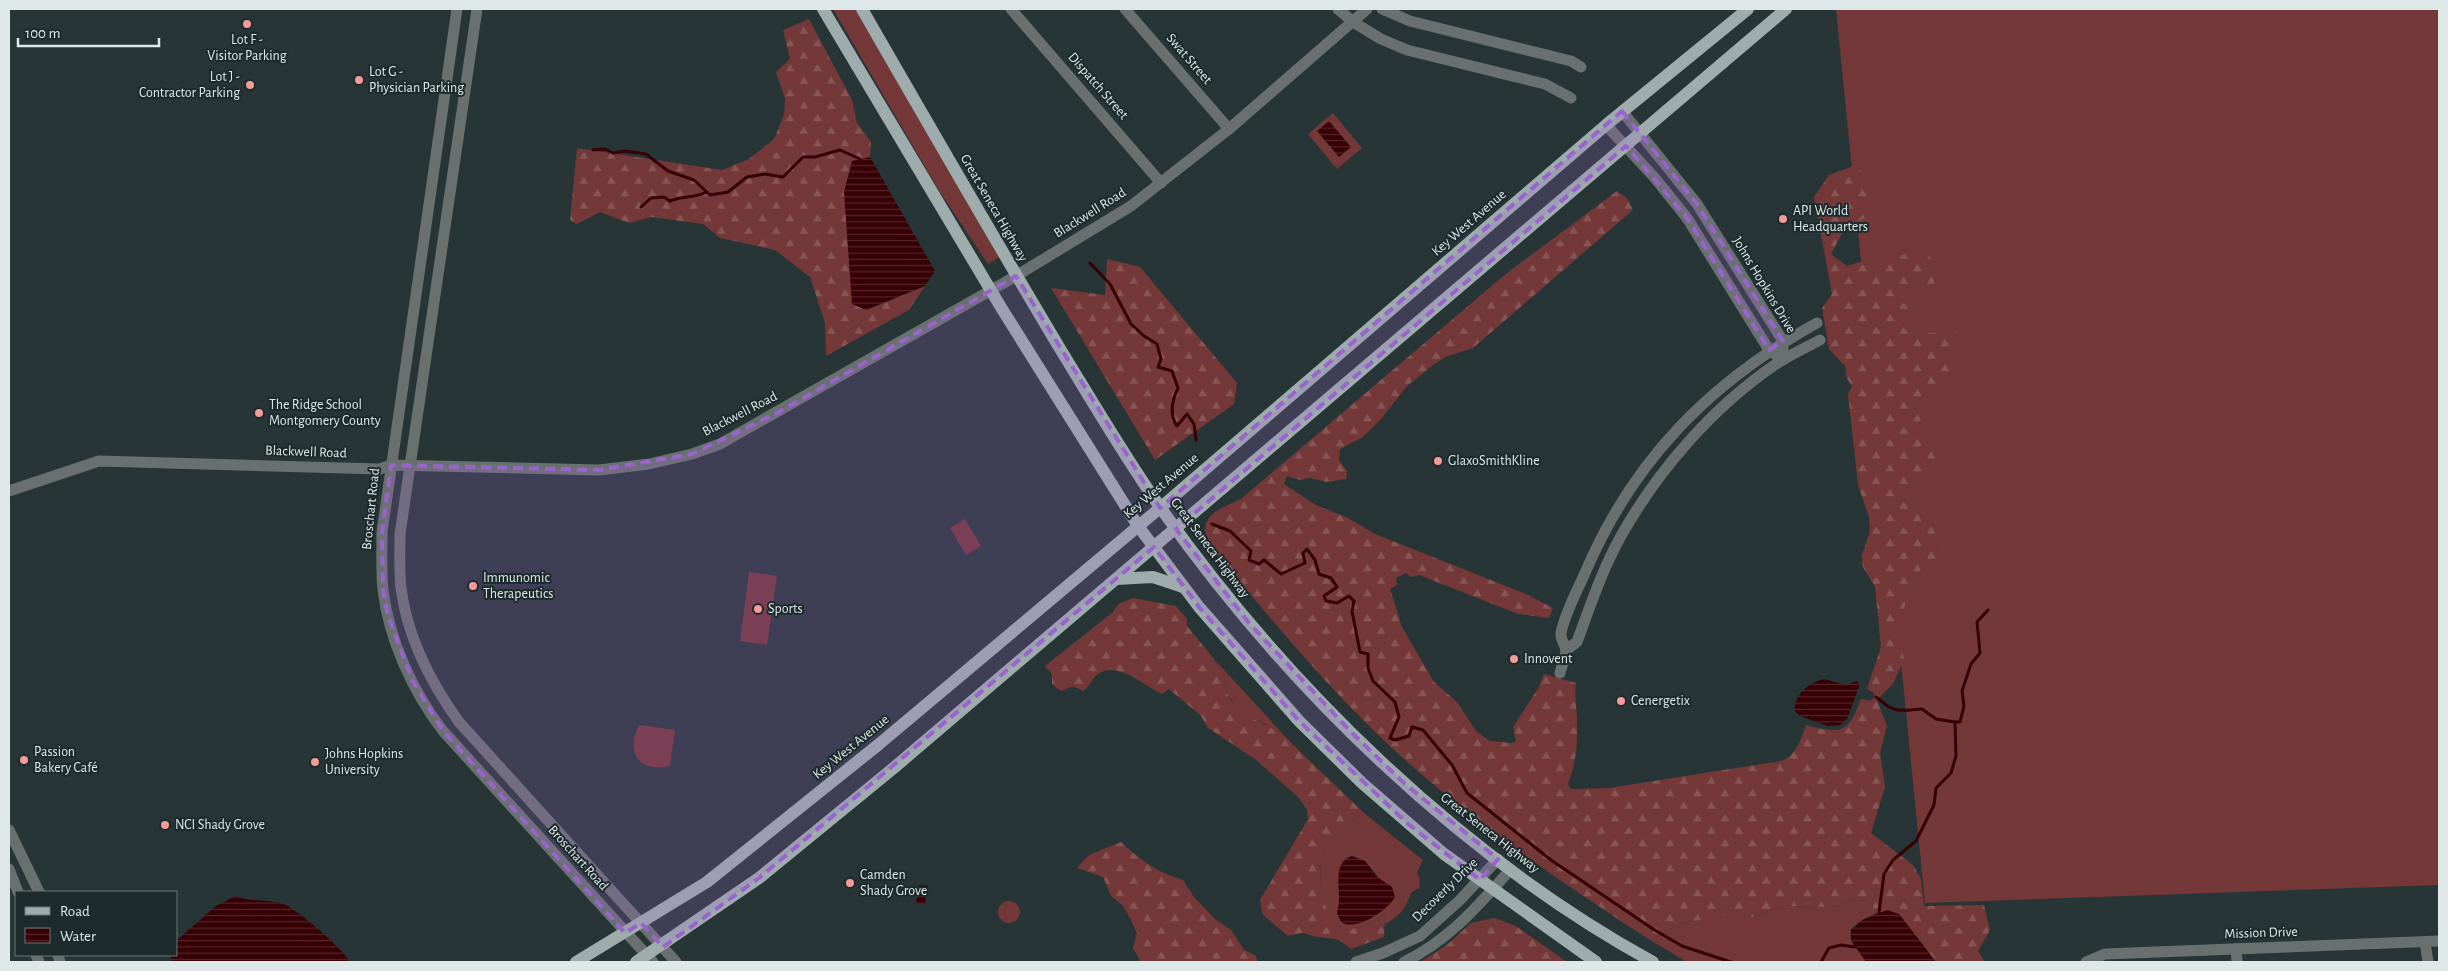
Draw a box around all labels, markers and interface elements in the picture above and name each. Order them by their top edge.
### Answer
scale bar [18,15,159,47]
marker: Lot F - Visitor Parking [241,18,253,30]
text: 100 m [25,26,60,41]
street label: Swat Street [1163,31,1215,87]
place label: Lot F - Visitor Parking [207,33,287,63]
street label: Dispatch Street [1065,50,1131,122]
place label: Lot G - Physician Parking [369,65,464,95]
place label: Lot J - Contractor Parking [139,70,240,100]
marker: Lot G - Physician Parking [353,74,365,86]
marker: Lot J - Contractor Parking [244,79,256,91]
street label: Great Seneca Highway [958,152,1030,264]
street label: Blackwell Road [1052,185,1128,241]
street label: Key West Avenue [1429,187,1509,259]
place label: API World Headquarters [1793,204,1868,234]
marker: API World Headquarters [1777,213,1789,225]
street label: Johns Hopkins Drive [1730,234,1798,336]
street label: Blackwell Road [700,389,780,439]
place label: The Ridge School Montgomery County [269,398,381,428]
marker: The Ridge School Montgomery County [253,407,265,419]
street label: Blackwell Road [265,444,347,460]
street label: Key West Avenue [1121,451,1201,521]
place label: GlaxoSmithKline [1448,454,1540,468]
marker: GlaxoSmithKline [1432,455,1444,467]
street label: Broschart Road [360,467,382,551]
street label: Great Seneca Highway [1168,495,1252,601]
place label: Immunomic Therapeutics [483,571,553,601]
marker: Immunomic Therapeutics [467,580,479,592]
place label: Sports [768,602,803,616]
marker: Sports [752,603,764,615]
place label: Innovent [1524,652,1573,666]
marker: Innovent [1508,653,1520,665]
place label: Cenergetix [1631,694,1690,708]
marker: Cenergetix [1615,695,1627,707]
street label: Key West Avenue [810,712,892,782]
place label: Passion Bakery Café [34,745,98,775]
place label: Johns Hopkins University [325,747,403,777]
marker: Passion Bakery Café [18,754,30,766]
marker: Johns Hopkins University [309,756,321,768]
street label: Great Seneca Highway [1438,790,1542,876]
place label: NCI Shady Grove [175,818,265,832]
marker: NCI Shady Grove [159,819,171,831]
street label: Broschart Road [545,823,611,893]
street label: Decoverly Drive [1410,855,1480,925]
place label: Camden Shady Grove [860,868,927,898]
marker: Camden Shady Grove [844,877,856,889]
legend [15,891,178,956]
text: Road [60,904,90,919]
street label: Mission Drive [2224,925,2298,941]
text: Water [60,929,96,944]

